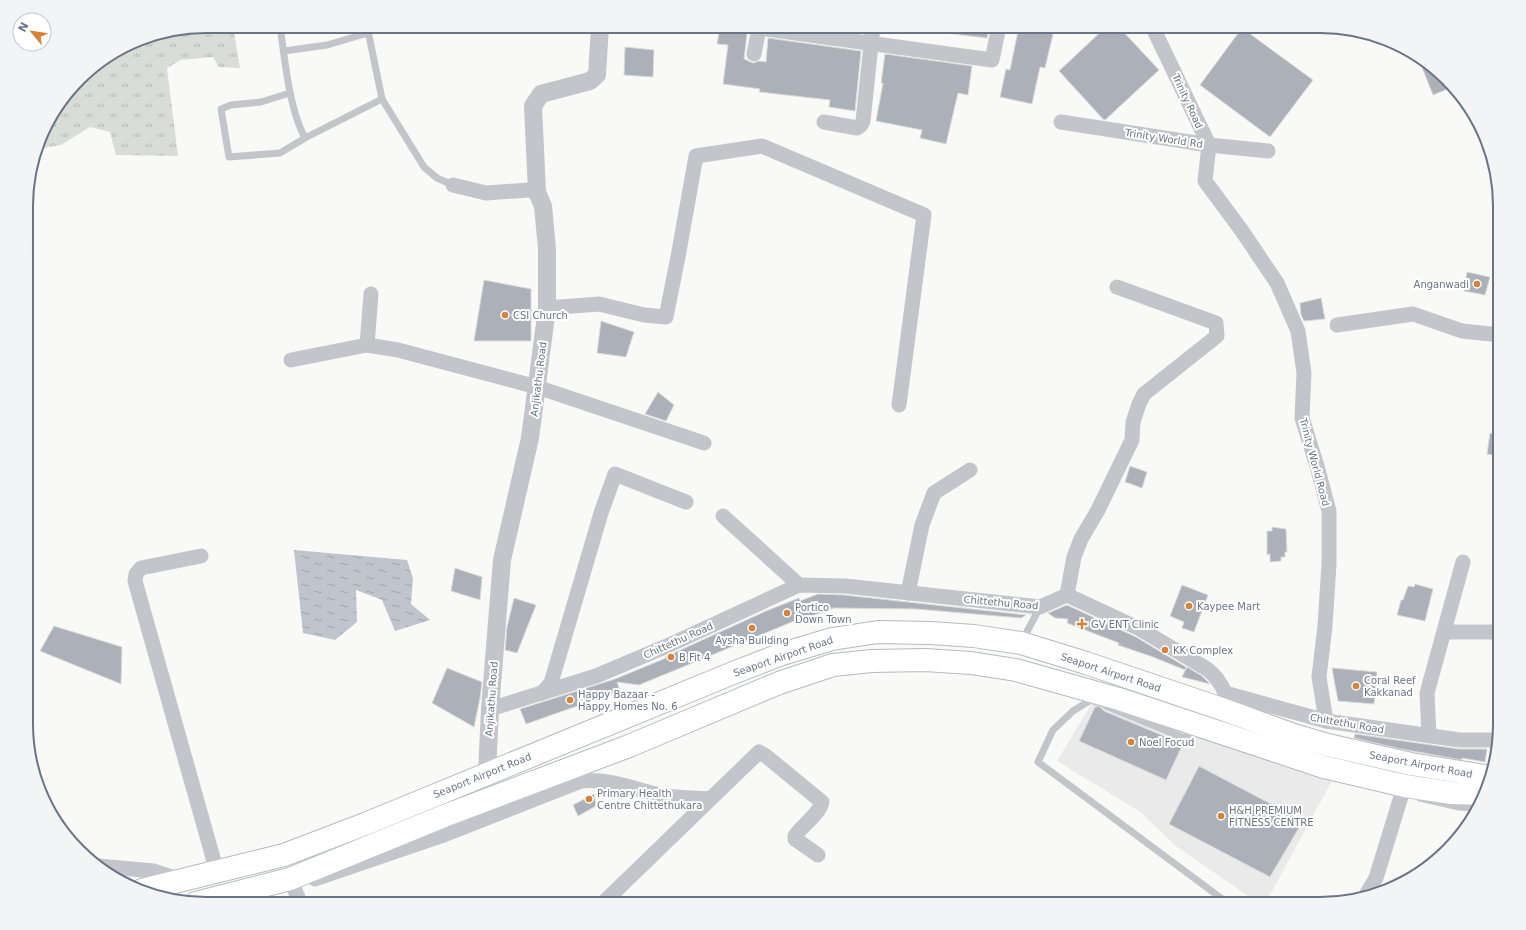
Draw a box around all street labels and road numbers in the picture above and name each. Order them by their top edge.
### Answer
street label: Trinity Road [1170,71,1205,130]
street label: Trinity World Rd [1123,127,1204,150]
street label: Anjikathu Road [528,341,549,417]
street label: Trinity World Road [1297,416,1332,507]
street label: Chittethu Road [963,594,1039,611]
street label: Chittethu Road [642,620,715,661]
street label: Seaport Airport Road [732,634,835,679]
street label: Seaport Airport Road [1059,651,1162,694]
street label: Anjikathu Road [483,661,500,737]
street label: Chittethu Road [1309,712,1385,735]
street label: Seaport Airport Road [1368,749,1473,780]
street label: Seaport Airport Road [432,751,533,800]

